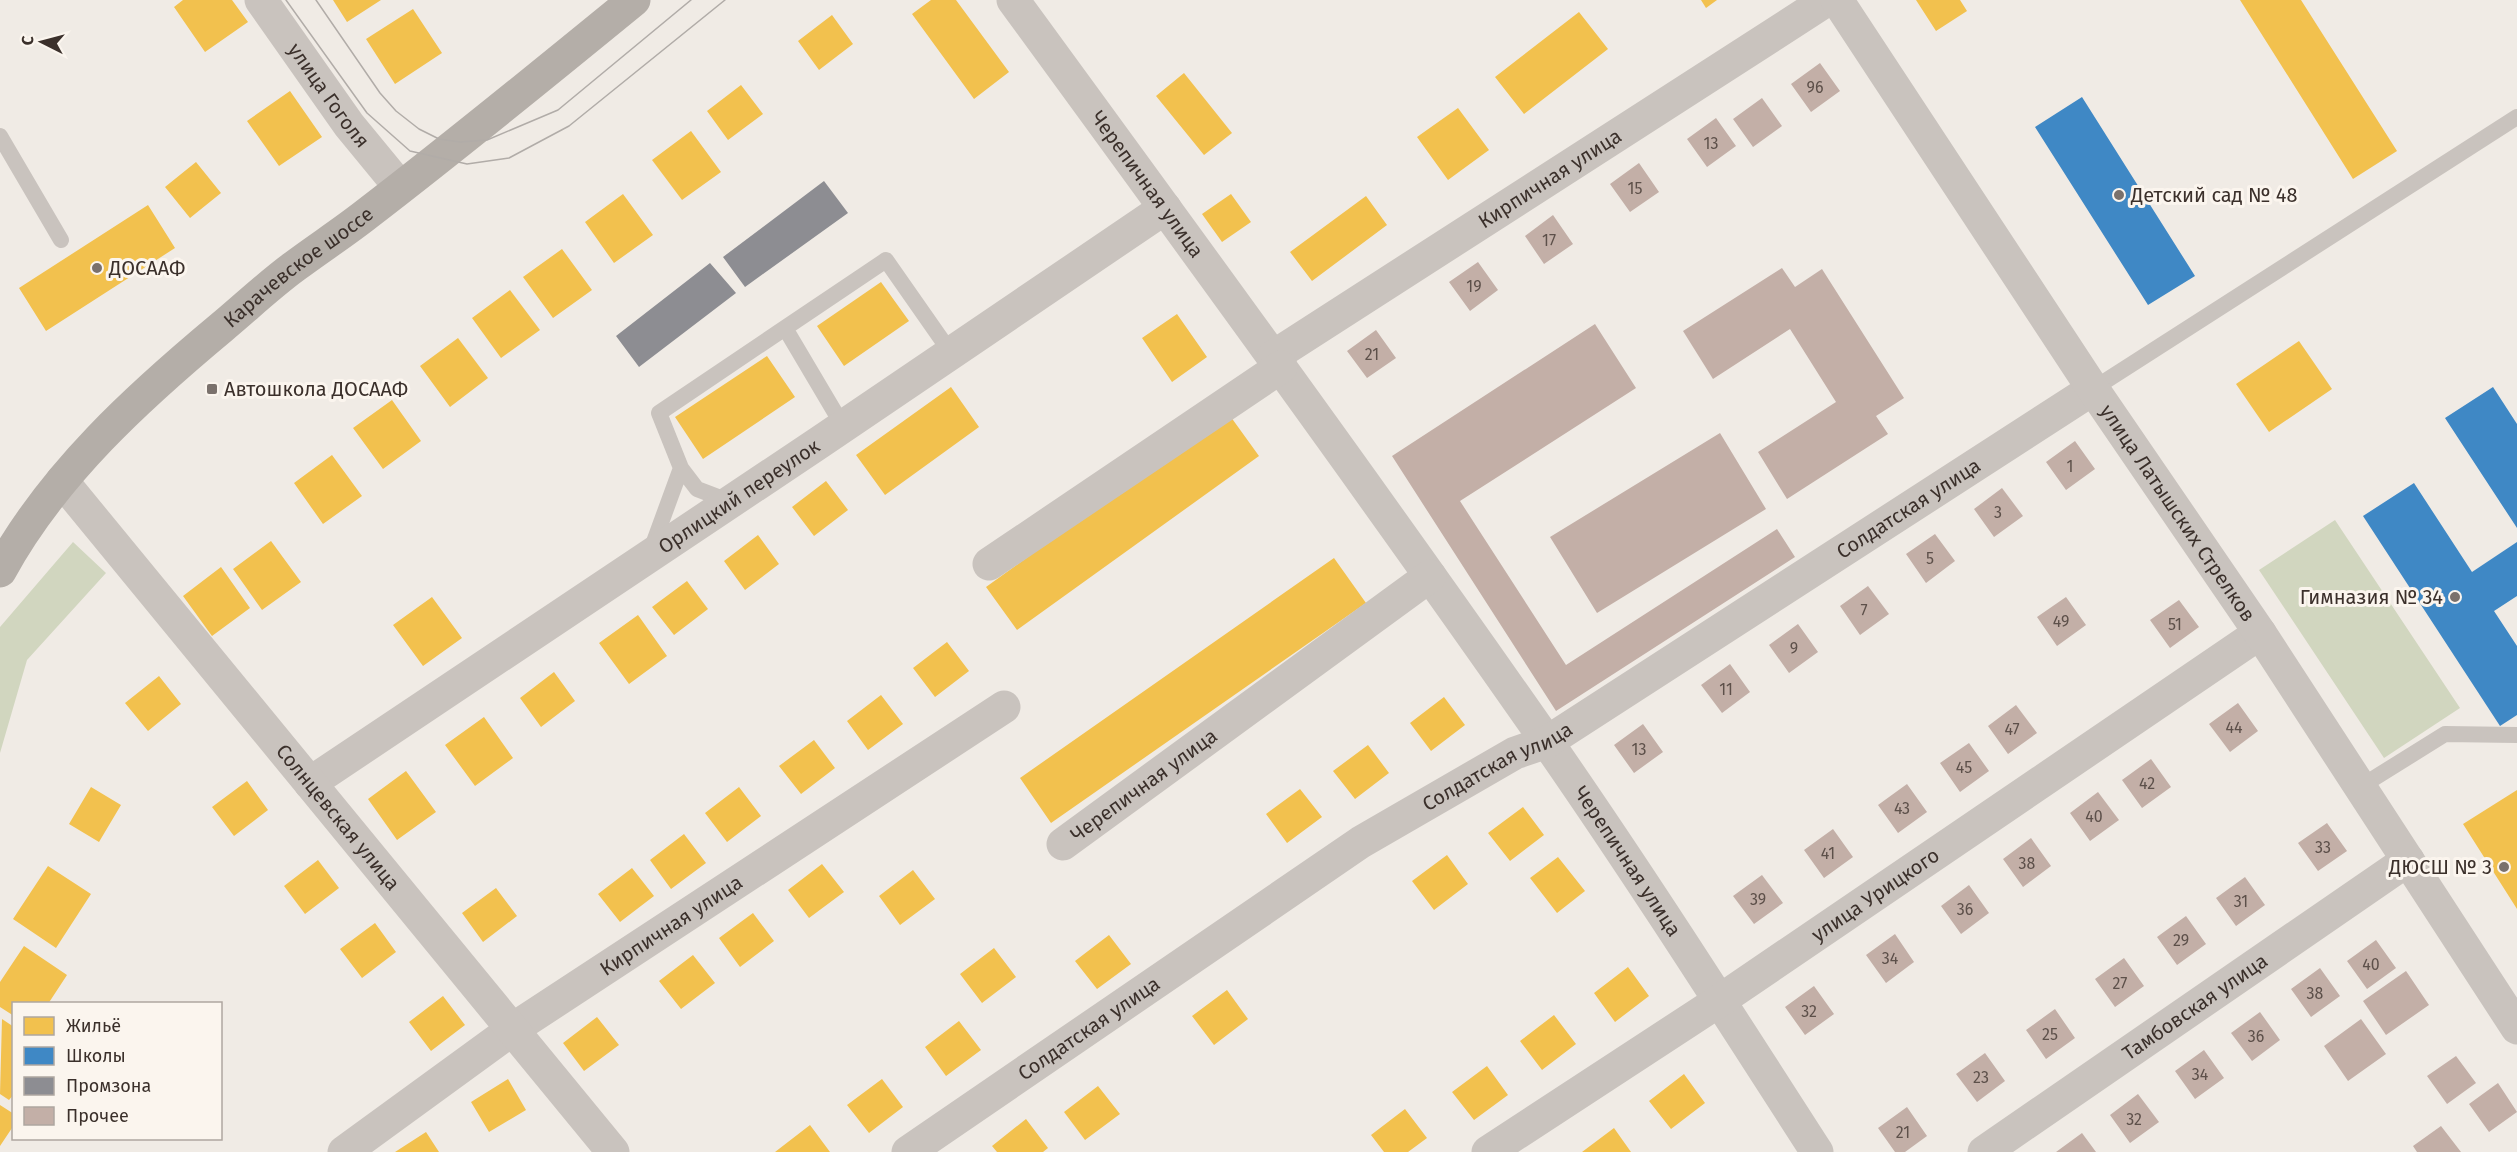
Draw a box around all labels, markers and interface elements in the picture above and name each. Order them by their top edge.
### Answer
north arrow [12,12,72,72]
text: С [18,34,38,46]
street label: улица Гоголя [283,38,375,152]
house number: 96 [1807,78,1823,97]
street label: Черепичная улица [1086,106,1209,262]
street label: Кирпичная улица [1474,124,1626,233]
house number: 13 [1704,134,1718,153]
house number: 15 [1628,179,1642,198]
place label: Детский сад № 48 [2130,183,2297,207]
marker: Детский сад № 48 [2112,188,2126,202]
street label: Карачевское шоссе [219,202,378,332]
house number: 17 [1542,231,1556,250]
place label: ДОСААФ [108,256,185,280]
marker: ДОСААФ [90,261,104,275]
house number: 19 [1466,277,1482,296]
house number: 21 [1365,345,1379,364]
place label: Автошкола ДОСААФ [224,377,408,401]
marker: Автошкола ДОСААФ [205,382,219,396]
street label: улица Латышских Стрелков [2095,400,2261,626]
street label: Орлицкий переулок [654,433,825,559]
street label: Солдатская улица [1832,453,1985,564]
house number: 1 [2067,457,2073,476]
house number: 3 [1994,503,2002,522]
house number: 5 [1926,549,1934,568]
place label: Гимназия № 34 [2300,585,2443,609]
marker: Гимназия № 34 [2448,590,2462,604]
house number: 7 [1860,601,1868,620]
house number: 49 [2053,612,2069,631]
house number: 51 [2168,615,2182,634]
house number: 9 [1790,639,1798,658]
house number: 11 [1719,680,1733,699]
street label: Солдатская улица [1418,717,1577,816]
house number: 44 [2225,718,2243,737]
house number: 47 [2004,720,2020,739]
street label: Черепичная улица [1066,724,1222,847]
street label: Солнцевская улица [271,739,405,895]
house number: 13 [1632,740,1646,759]
house number: 45 [1956,758,1972,777]
house number: 42 [2139,774,2155,793]
street label: Черепичная улица [1569,781,1686,941]
house number: 43 [1894,799,1910,818]
house number: 40 [2085,807,2103,826]
house number: 33 [2315,838,2331,857]
street label: улица Урицкого [1807,843,1944,947]
house number: 41 [1821,844,1835,863]
house number: 38 [2019,854,2036,873]
place label: ДЮСШ № 3 [2388,855,2492,879]
marker: ДЮСШ № 3 [2497,860,2511,874]
street label: Кирпичная улица [595,870,747,981]
house number: 39 [1750,890,1766,909]
house number: 31 [2234,892,2248,911]
house number: 36 [1957,900,1973,919]
house number: 29 [2173,931,2189,950]
street label: Тамбовская улица [2118,948,2272,1065]
house number: 34 [1882,949,1899,968]
house number: 40 [2362,955,2380,974]
street label: Солдатская улица [1013,971,1164,1085]
house number: 27 [2113,974,2127,993]
house number: 38 [2307,984,2324,1003]
legend [12,1002,222,1140]
house number: 32 [1801,1002,1817,1021]
text: Жильё [66,1015,121,1037]
house number: 25 [2042,1025,2058,1044]
house number: 36 [2248,1027,2264,1046]
text: Школы [66,1045,126,1067]
house number: 34 [2192,1065,2209,1084]
house number: 23 [1973,1068,1989,1087]
text: Промзона [66,1075,151,1097]
text: Прочее [66,1105,129,1127]
house number: 32 [2126,1110,2142,1129]
house number: 21 [1896,1123,1910,1142]

